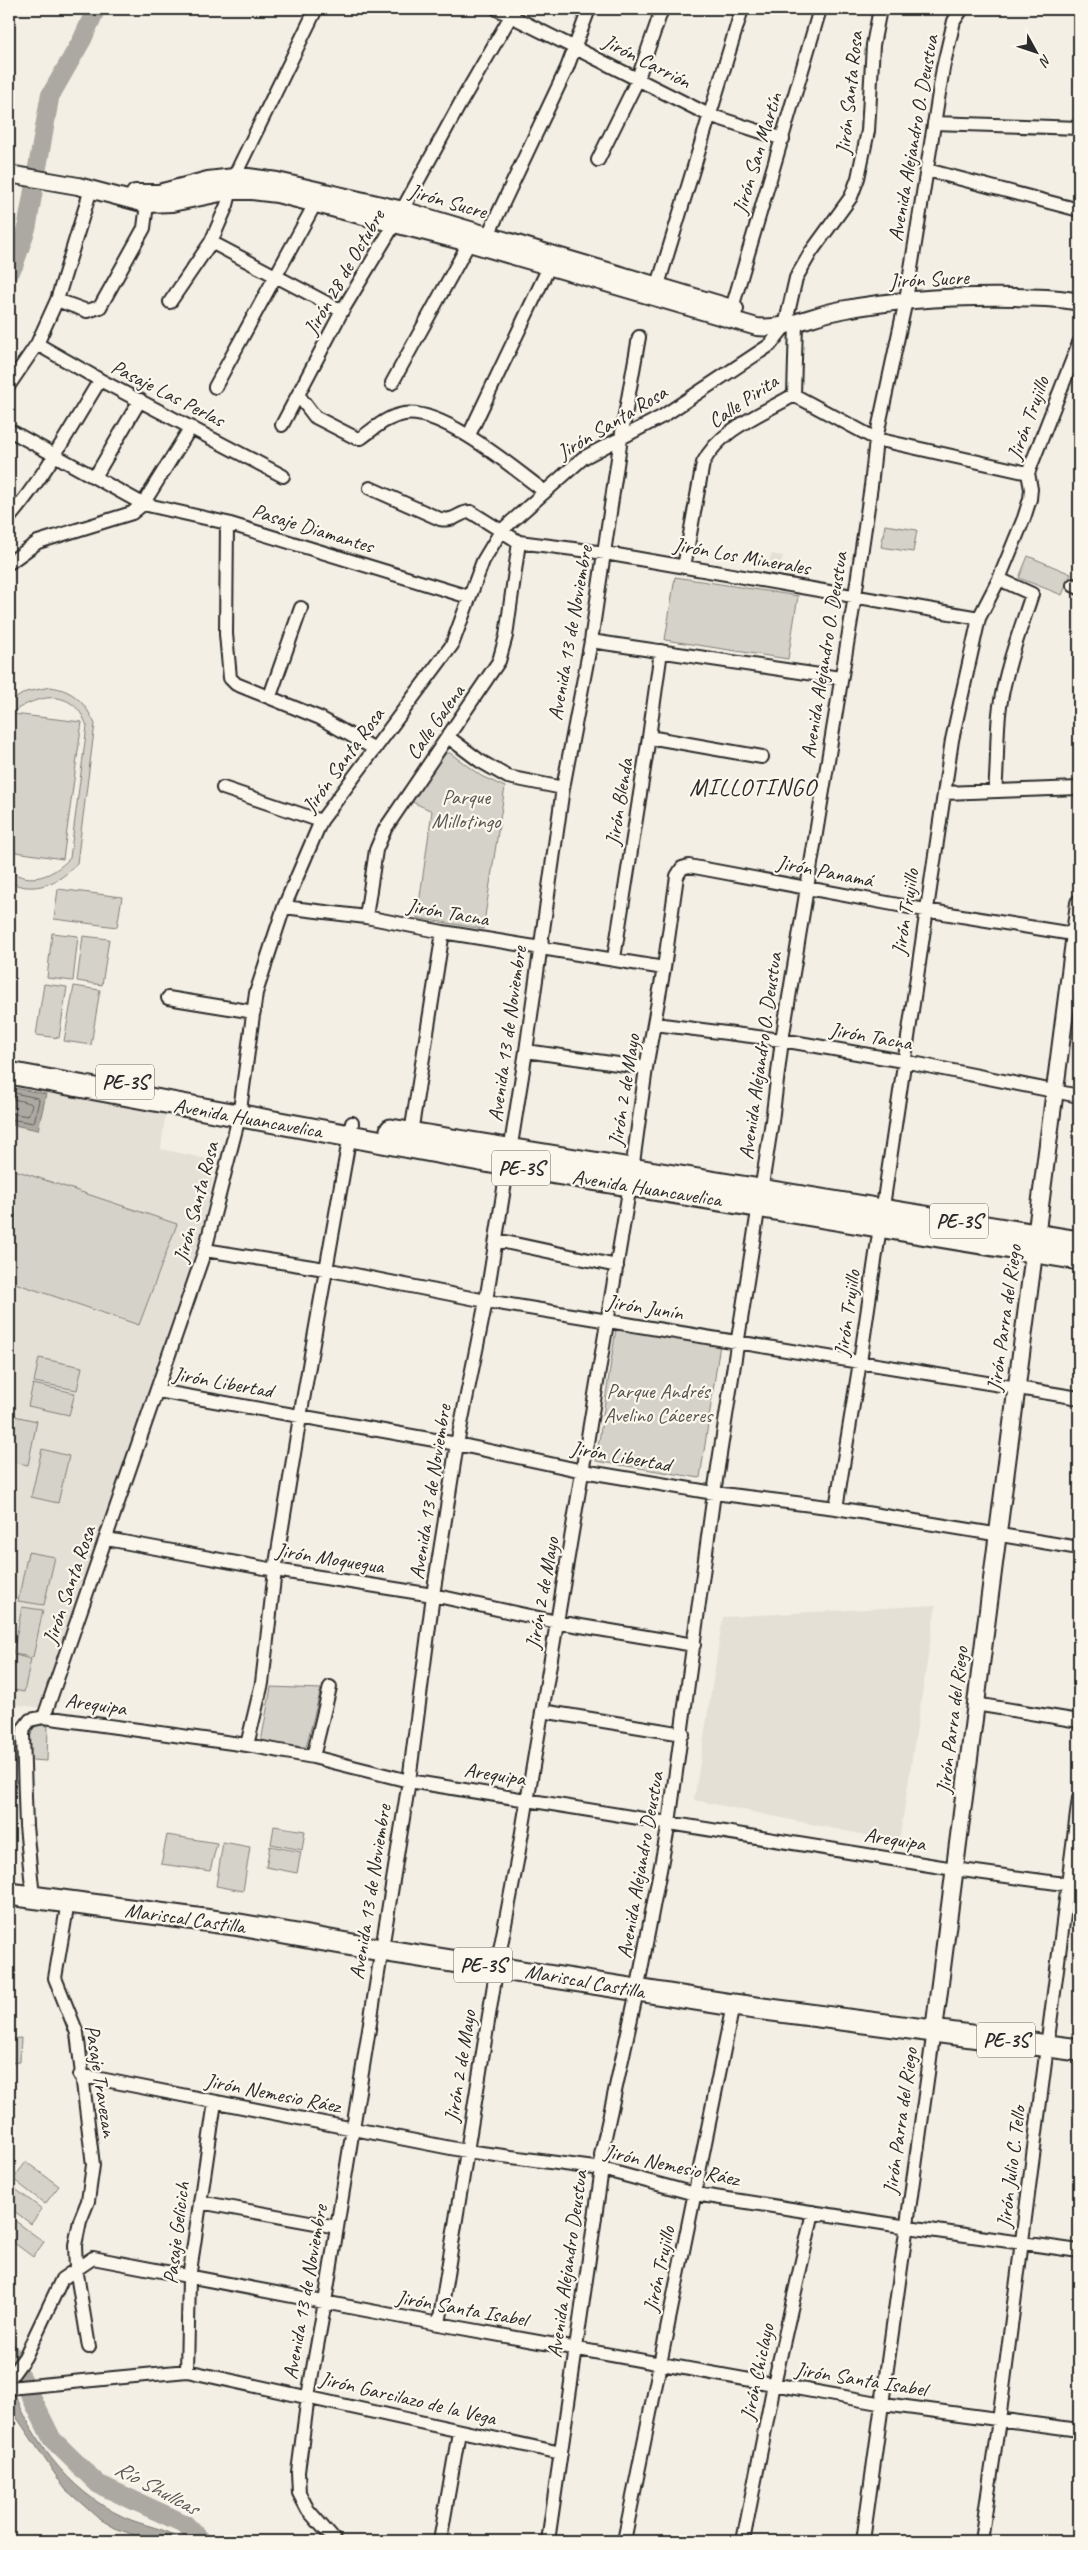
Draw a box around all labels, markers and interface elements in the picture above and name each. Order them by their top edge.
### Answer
street label: Jirón Carrión [598,27,696,94]
street label: Jirón Santa Rosa [830,28,869,157]
north arrow [1010,28,1060,78]
street label: Avenida Alejandro O. Deustua [882,31,944,243]
text: N [1035,51,1055,71]
street label: Jirón San Martín [726,89,788,218]
street label: Jirón Sucre [405,177,491,225]
street label: Jirón 28 de Octubre [297,204,391,340]
street label: Jirón Sucre [888,264,970,294]
street label: Pasaje Las Perlas [107,353,231,433]
street label: Calle Pirita [703,367,784,434]
street label: Jirón Trujillo [1001,371,1056,464]
street label: Jirón Santa Rosa [552,378,673,465]
street label: Pasaje Diamantes [249,497,379,559]
street label: Jirón Los Minerales [671,531,814,581]
street label: Avenida 13 de Noviembre [542,543,598,722]
street label: Avenida Alejandro O. Deustua [795,548,853,760]
street label: Calle Galena [400,678,471,764]
street label: Jirón Santa Rosa [296,701,391,818]
street label: Jirón Blenda [599,755,639,848]
district label: MILLOTINGO [689,772,819,802]
park label: Parque Millotingo [432,784,502,834]
street label: Jirón Panamá [774,849,877,893]
street label: Jirón Trujillo [885,866,925,958]
street label: Jirón Tacna [404,892,492,932]
street label: Avenida 13 de Noviembre [482,944,532,1123]
street label: Avenida Alejandro O. Deustua [733,949,788,1161]
street label: Jirón Tacna [827,1016,915,1056]
street label: Jirón 2 de Mayo [602,1031,646,1149]
road number: PE-3S [96,1064,154,1100]
street label: Avenida Huancavelica [172,1092,327,1144]
street label: Jirón Santa Rosa [167,1137,225,1266]
road number: PE-3S [492,1150,550,1186]
street label: Avenida Huancavelica [571,1163,726,1213]
road number: PE-3S [930,1204,988,1238]
street label: Jirón Parra del Riego [981,1242,1027,1394]
street label: Jirón Trujillo [828,1267,866,1359]
street label: Jirón Junín [604,1288,685,1326]
street label: Jirón Libertad [170,1360,278,1404]
park label: Parque Andrés Avelino Cáceres [604,1378,714,1428]
street label: Avenida 13 de Noviembre [403,1402,457,1581]
street label: Jirón Libertad [568,1434,676,1478]
street label: Jirón Santa Rosa [36,1521,102,1648]
street label: Jirón 2 de Mayo [519,1534,565,1652]
street label: Jirón Moquegua [273,1536,387,1580]
street label: Jirón Parra del Riego [930,1644,974,1796]
street label: Arequipa [64,1687,130,1721]
street label: Arequipa [463,1756,529,1792]
street label: Avenida Alejandro Deustua [611,1768,670,1960]
street label: Avenida 13 de Noviembre [343,1802,397,1981]
street label: Arequipa [863,1821,929,1857]
street label: Mariscal Castilla [123,1897,249,1940]
road number: PE-3S [454,1948,512,1982]
street label: Mariscal Castilla [523,1958,649,2005]
street label: Jirón 2 de Mayo [438,2007,482,2125]
road number: PE-3S [977,2022,1035,2058]
street label: Pasaje Travezan [79,2023,123,2140]
street label: Jirón Parra del Riego [877,2045,923,2197]
street label: Jirón Nemesio Ráez [202,2067,345,2119]
street label: Jirón Julio C. Tello [991,2102,1032,2230]
street label: Jirón Nemesio Ráez [601,2138,744,2192]
street label: Avenida Alejandro Deustua [541,2167,593,2359]
street label: Pasaje Gelicich [157,2180,195,2286]
street label: Avenida 13 de Noviembre [277,2202,333,2381]
street label: Jirón Trujillo [637,2222,681,2315]
street label: Jirón Santa Isabel [393,2284,533,2333]
street label: Jirón Chiclayo [734,2320,780,2424]
street label: Jirón Santa Isabel [792,2356,932,2403]
street label: Jirón Garcilazo de la Vega [316,2365,500,2431]
water label: Río Shullcas [110,2454,206,2523]

